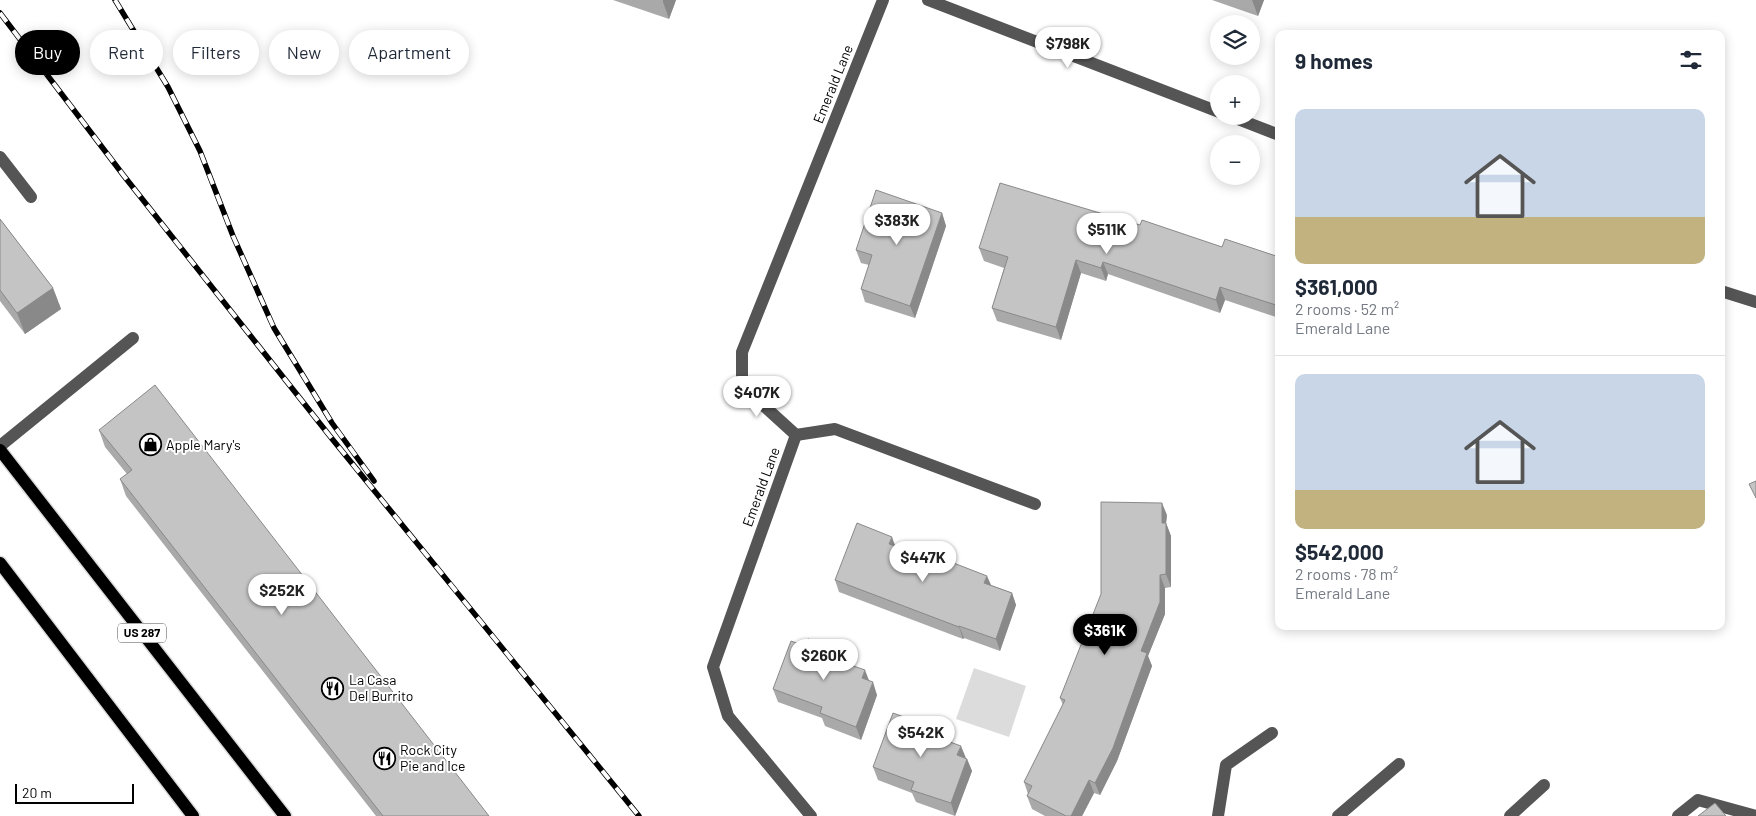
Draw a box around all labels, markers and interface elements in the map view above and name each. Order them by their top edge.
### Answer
map controls [1210,15,1260,185]
button: layers [1210,15,1260,65]
pin: $798K [1033,27,1103,69]
chip: Buy [15,30,80,75]
chip: Rent [90,30,163,75]
chip: Filters [173,30,259,75]
chip: New [269,30,339,75]
chip: Apartment [349,30,469,75]
text: $798K [1046,33,1090,52]
street label: Emerald Lane [809,42,856,126]
icon: filters [1677,46,1705,74]
text: 9 homes [1295,48,1373,73]
button: + [1210,75,1260,125]
button: − [1210,135,1260,185]
icon: home [1455,141,1545,231]
pin: $383K [862,204,932,246]
text: $383K [874,210,920,229]
pin: $511K [1072,212,1142,255]
text: $511K [1087,219,1127,238]
text: $361,000 [1295,274,1378,299]
text: 2 rooms · 52 m² [1295,299,1399,318]
text: Emerald Lane [1295,318,1390,337]
pin: $407K [722,376,792,418]
text: $407K [734,382,780,401]
icon: home [1455,407,1545,497]
shop icon: Apple Mary's [138,433,162,457]
place label: Apple Mary's [166,436,241,453]
street label: Emerald Lane [738,445,783,529]
text: $542,000 [1295,539,1384,564]
pin: $447K [888,540,958,583]
text: $447K [900,547,946,566]
text: 2 rooms · 78 m² [1295,564,1398,583]
pin: $252K [247,574,317,616]
text: $252K [259,580,305,599]
text: Emerald Lane [1295,583,1390,602]
pin: $361K [1070,614,1140,656]
text: $361K [1084,620,1126,639]
road number: US 287 [118,624,166,642]
pin: $260K [789,638,859,681]
text: $260K [801,645,847,664]
place label: La Casa Del Burrito [349,671,414,704]
restaurant icon: La Casa Del Burrito [321,676,345,700]
pin: $542K [886,716,956,758]
text: $542K [898,722,944,741]
place label: Rock City Pie and Ice [400,741,466,774]
restaurant icon: Rock City Pie and Ice [372,746,396,770]
scale bar [15,781,134,804]
text: 20 m [22,784,52,801]

